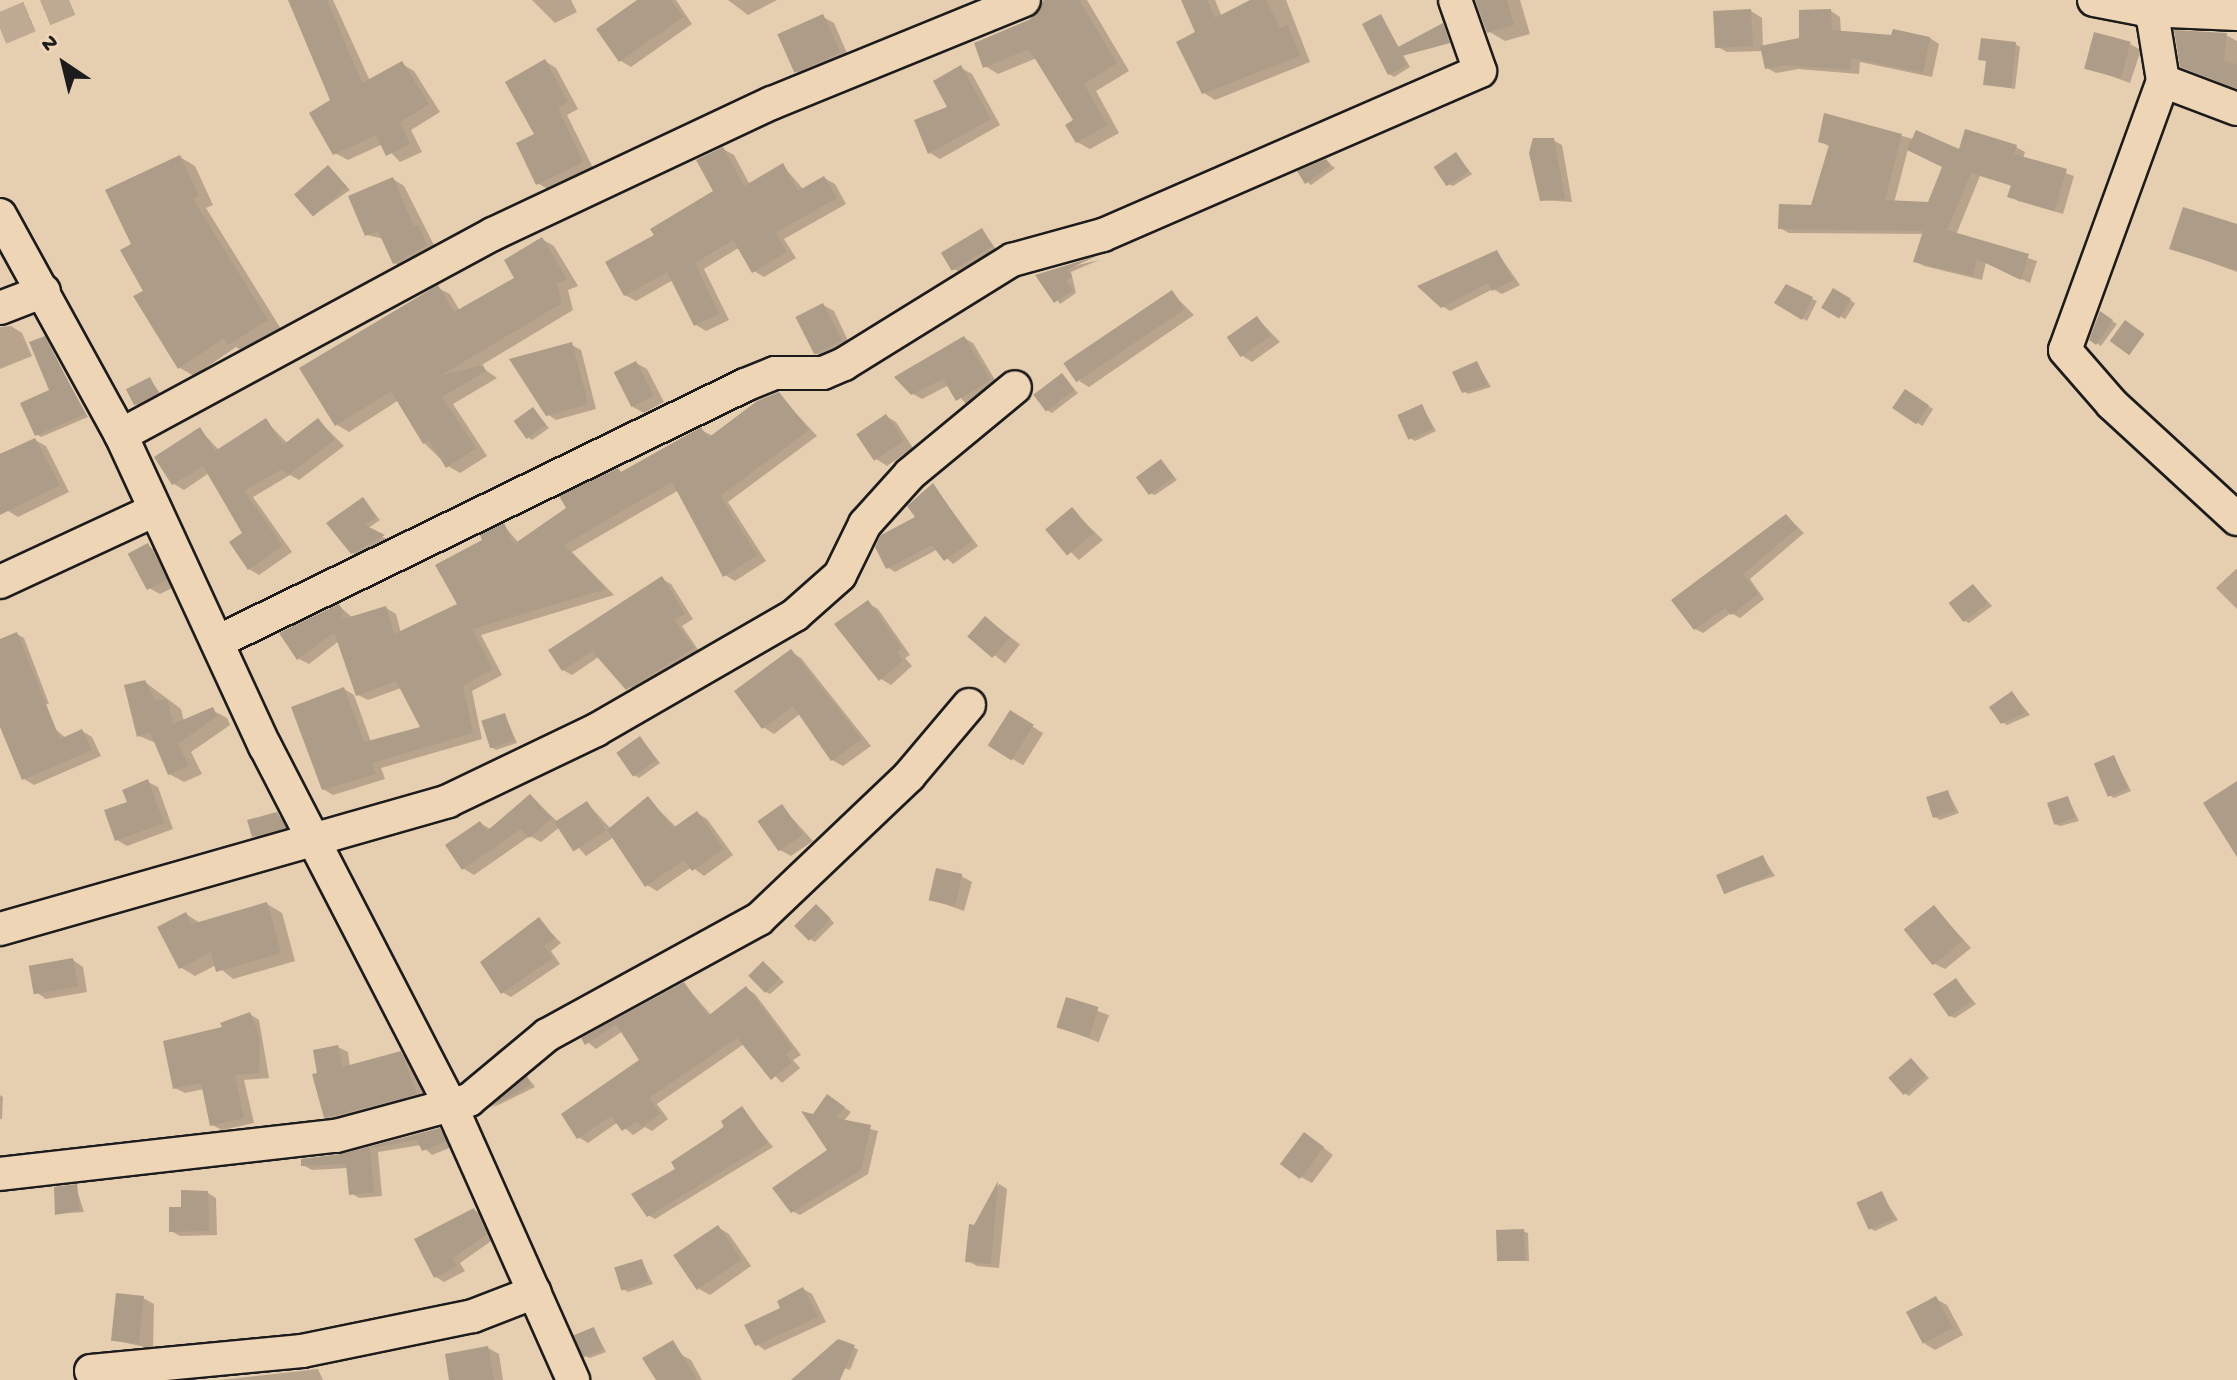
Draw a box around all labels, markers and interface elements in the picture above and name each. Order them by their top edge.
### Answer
north arrow [24,24,104,104]
text: N [37,30,64,59]

